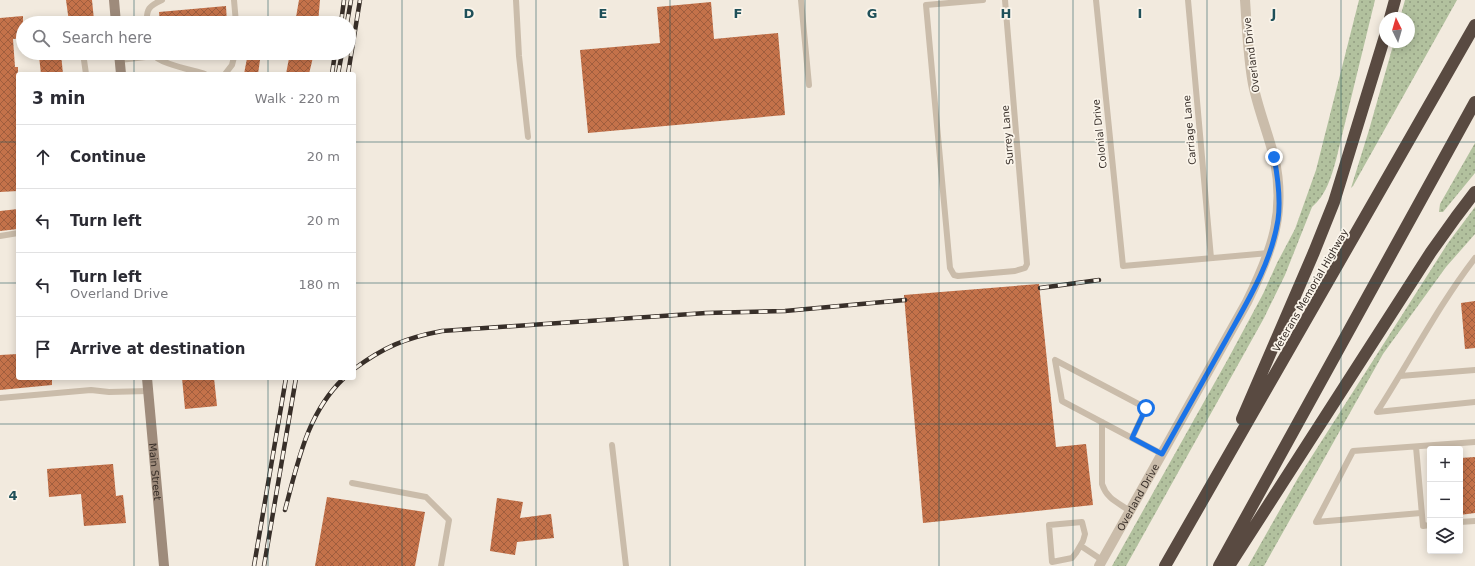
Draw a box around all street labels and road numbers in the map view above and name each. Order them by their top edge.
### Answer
street label: Overland Drive [1241,17,1262,93]
street label: Carriage Lane [1181,95,1198,165]
street label: Colonial Drive [1090,99,1109,169]
street label: Surrey Lane [999,105,1016,165]
street label: Veterans Memorial Highway [1271,227,1350,354]
street label: Main Street [147,443,163,501]
street label: Overland Drive [1115,462,1161,533]

